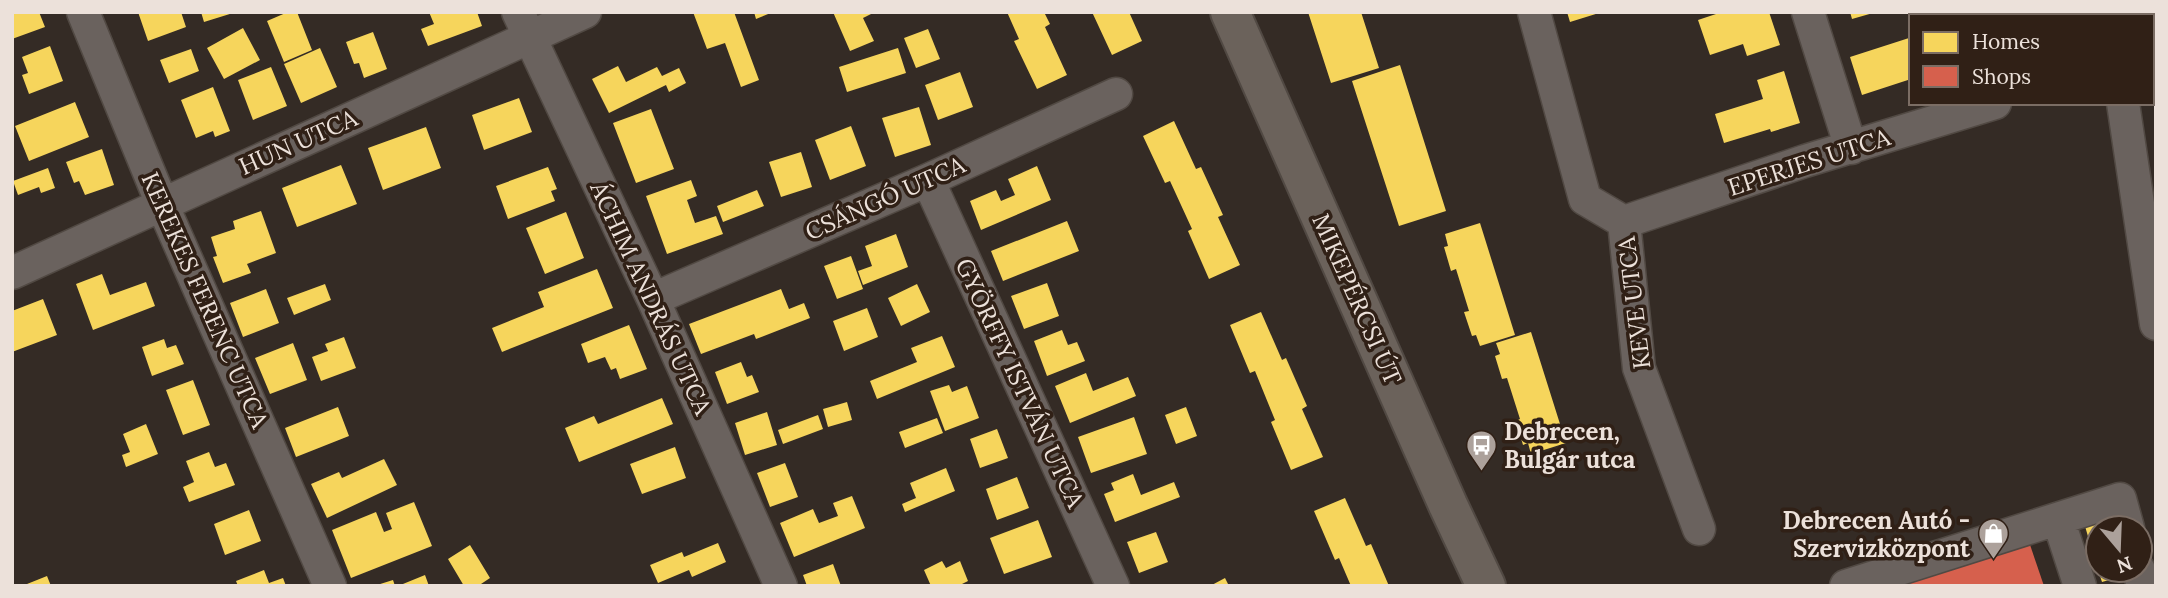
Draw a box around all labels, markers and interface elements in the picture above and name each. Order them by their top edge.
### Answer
legend [1909,14,2154,105]
text: Homes [1972,28,2040,55]
text: Shops [1972,63,2031,90]
street label: HUN UTCA [234,102,363,182]
street label: EPERJES UTCA [1724,121,1895,203]
street label: CSÁNGÓ UTCA [800,148,971,247]
street label: KEREKES FERENC UTCA [135,167,276,434]
street label: ÁCHIM ANDRÁS UTCA [583,175,719,420]
street label: MIKEPÉRCSI ÚT [1305,209,1409,389]
street label: KEVE UTCA [1610,234,1658,371]
street label: GYÖRFFY ISTVÁN UTCA [949,253,1092,513]
place label: Debrecen, Bulgár utca [1504,416,1636,475]
bus stop icon: Debrecen, Bulgár utca [1464,428,1498,472]
place label: Debrecen Autó - Szervizközpont [1783,505,1971,564]
north arrow [2084,514,2154,584]
shop icon: Debrecen Autó - Szervizközpont [1976,517,2010,561]
text: N [2113,551,2135,579]

